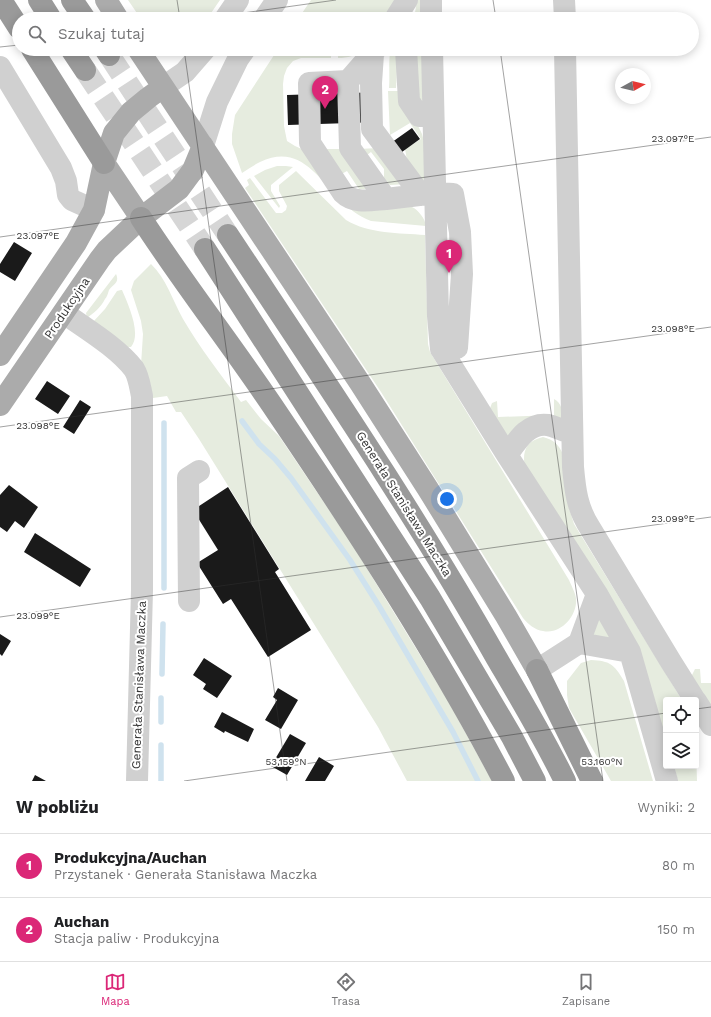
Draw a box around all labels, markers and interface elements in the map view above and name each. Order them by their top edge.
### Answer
search box [12,12,699,56]
icon: search [26,23,48,45]
text: Szukaj tutaj [58,25,145,43]
north arrow [615,68,651,104]
pin: 2 [312,76,338,109]
text: 23.097°E [652,133,694,144]
text: 23.097°E [17,230,59,241]
pin: 1 [436,240,462,273]
street label: Produkcyjna [41,275,93,341]
text: 23.098°E [651,323,695,334]
text: 23.098°E [16,420,60,431]
street label: Generała Stanisława Maczka [353,429,455,579]
your location [437,489,457,509]
text: 23.099°E [651,513,695,524]
street label: Generała Stanisława Maczka [129,600,149,769]
text: 23.099°E [16,610,60,621]
map controls [663,697,699,769]
button: locate [663,697,699,733]
button: layers [663,733,699,769]
text: 53.159°N [266,756,306,767]
text: 53.160°N [581,756,623,767]
text: W pobliżu [16,797,99,817]
text: Wyniki: 2 [638,800,695,815]
text: Produkcyjna/Auchan [54,849,207,867]
text: 1 [26,858,32,873]
text: 80 m [662,858,695,873]
text: Przystanek · Generała Stanisława Maczka [54,867,317,882]
text: Auchan [54,913,109,931]
text: 2 [25,922,33,937]
text: 150 m [657,922,695,937]
text: Stacja paliw · Produkcyjna [54,931,219,946]
tab: Mapa [101,971,130,1008]
tab: Trasa [332,971,360,1008]
tab: Zapisane [562,971,610,1008]

